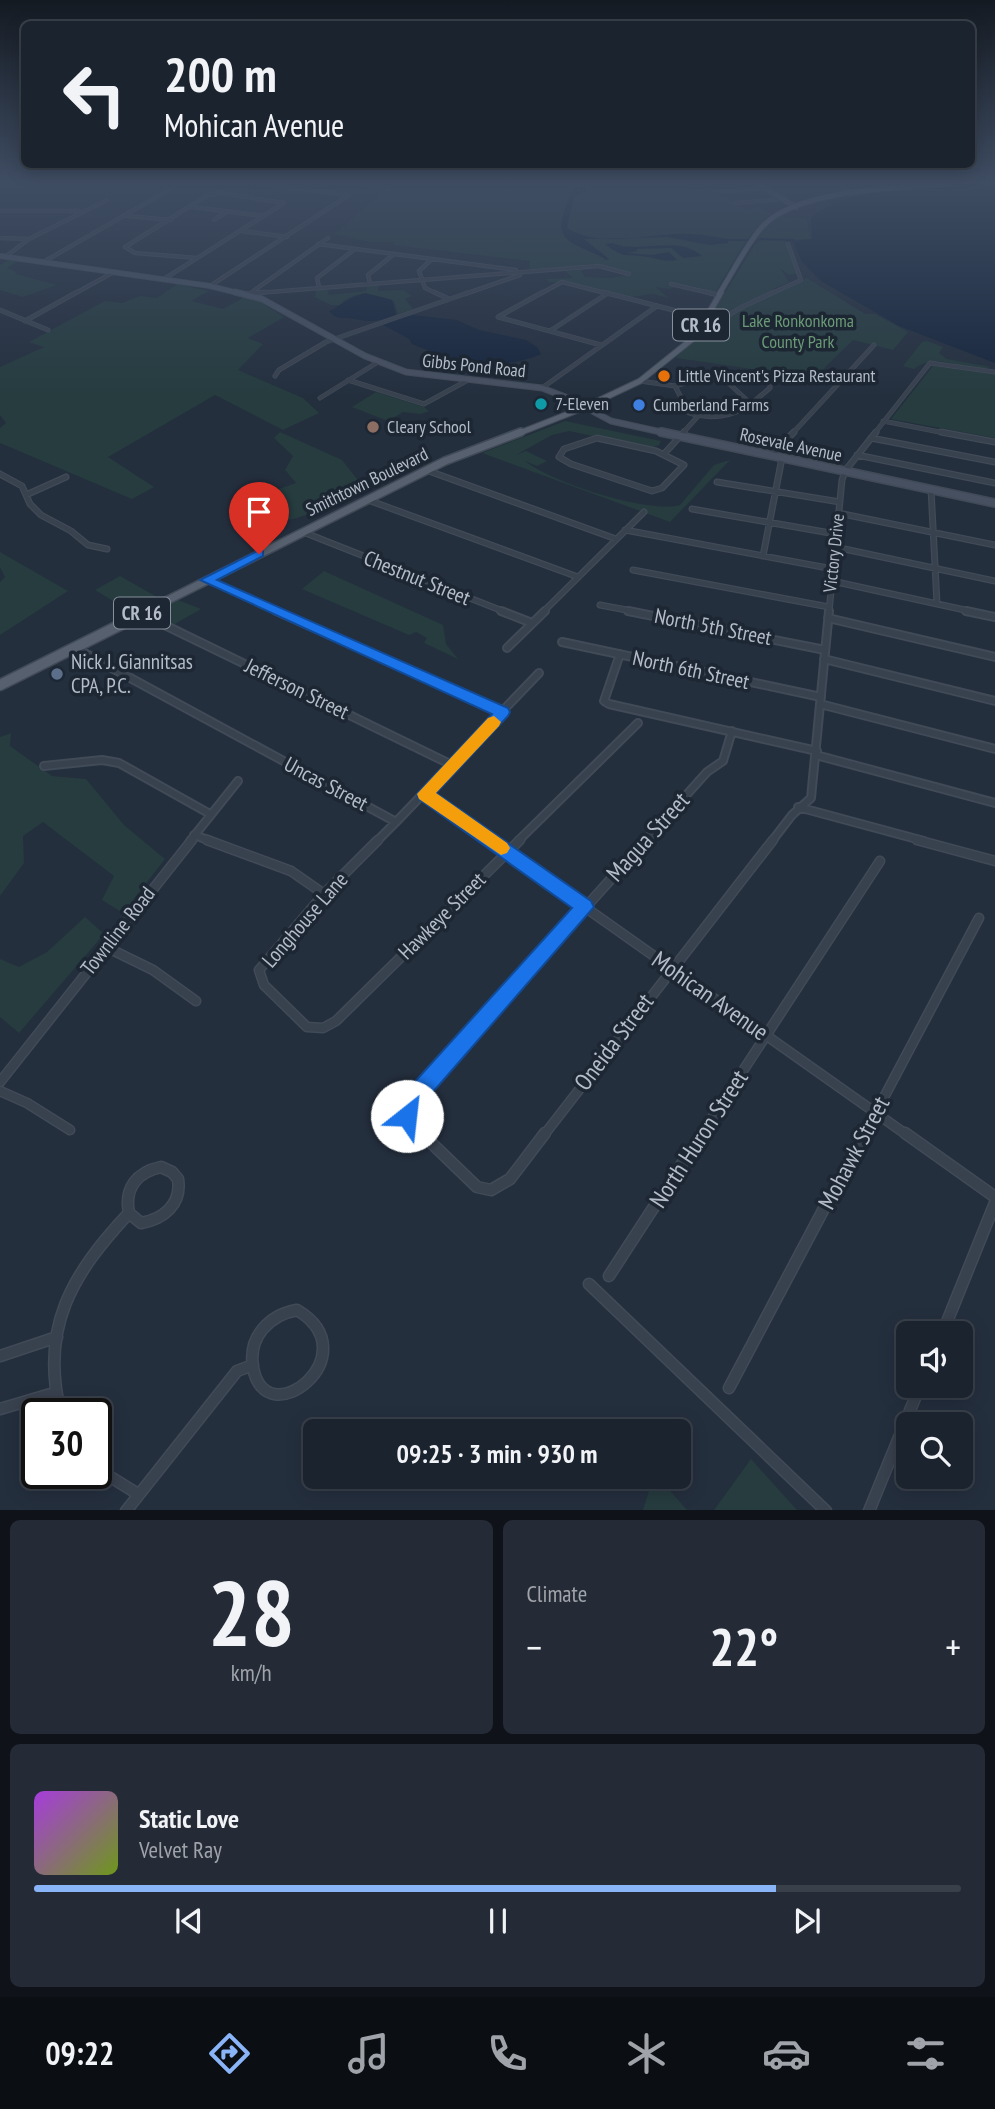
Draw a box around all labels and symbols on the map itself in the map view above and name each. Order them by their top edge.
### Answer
park label: Lake Ronkonkoma County Park [742,309,854,353]
road number: CR 16 [673,310,729,340]
street label: Gibbs Pond Road [421,349,527,382]
place label: Little Vincent's Pizza Restaurant [678,364,875,387]
marker: Little Vincent's Pizza Restaurant [656,368,672,384]
place label: 7-Eleven [555,392,609,415]
place label: Cumberland Farms [653,393,769,416]
marker: 7-Eleven [533,396,549,412]
marker: Cumberland Farms [631,397,647,413]
place label: Cleary School [387,415,472,438]
marker: Cleary School [365,419,381,435]
street label: Rosevale Avenue [738,422,844,467]
street label: Smithtown Boulevard [302,442,432,521]
pin [229,482,289,554]
street label: Victory Drive [818,512,849,594]
street label: Chestnut Street [360,544,475,611]
road number: CR 16 [114,598,170,628]
street label: North 5th Street [652,602,774,651]
street label: North 6th Street [630,644,752,695]
place label: Nick J. Giannitsas CPA, P.C. [71,648,193,699]
street label: Jefferson Street [240,651,354,725]
marker: Nick J. Giannitsas CPA, P.C. [49,666,65,682]
street label: Uncas Street [280,750,373,817]
street label: Magua Street [599,785,696,888]
street label: Longhouse Lane [256,866,353,973]
street label: Hawkeye Street [392,866,491,965]
street label: Townline Road [75,881,161,981]
street label: Mohican Avenue [646,944,775,1047]
street label: Oneida Street [567,987,660,1096]
street label: North Huron Street [642,1064,755,1214]
position arrow [370,1079,444,1153]
street label: Mohawk Street [811,1091,896,1215]
speed limit sign: 30 [21,1398,112,1489]

